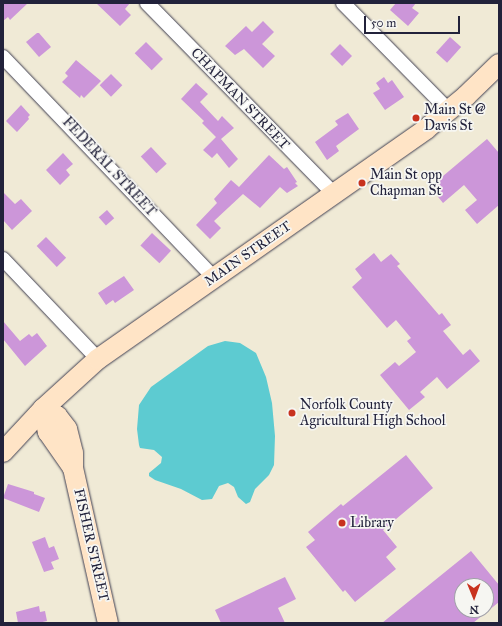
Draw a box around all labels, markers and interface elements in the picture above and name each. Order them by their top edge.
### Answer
scale bar [366,8,462,34]
text: 50 m [371,16,396,30]
street label: CHAPMAN STREET [187,45,293,153]
place label: Main St @ Davis St [424,102,486,134]
marker: Main St @ Davis St [411,113,421,123]
street label: FEDERAL STREET [59,114,159,220]
place label: Main St opp Chapman St [370,167,442,200]
marker: Main St opp Chapman St [357,178,367,188]
street label: MAIN STREET [201,218,295,290]
place label: Norfolk County Agricultural High School [300,397,445,430]
marker: Norfolk County Agricultural High School [287,408,297,418]
street label: FISHER STREET [70,487,112,603]
place label: Library [350,515,394,531]
marker: Library [337,518,347,528]
north arrow [454,578,494,618]
text: N [469,603,479,616]

